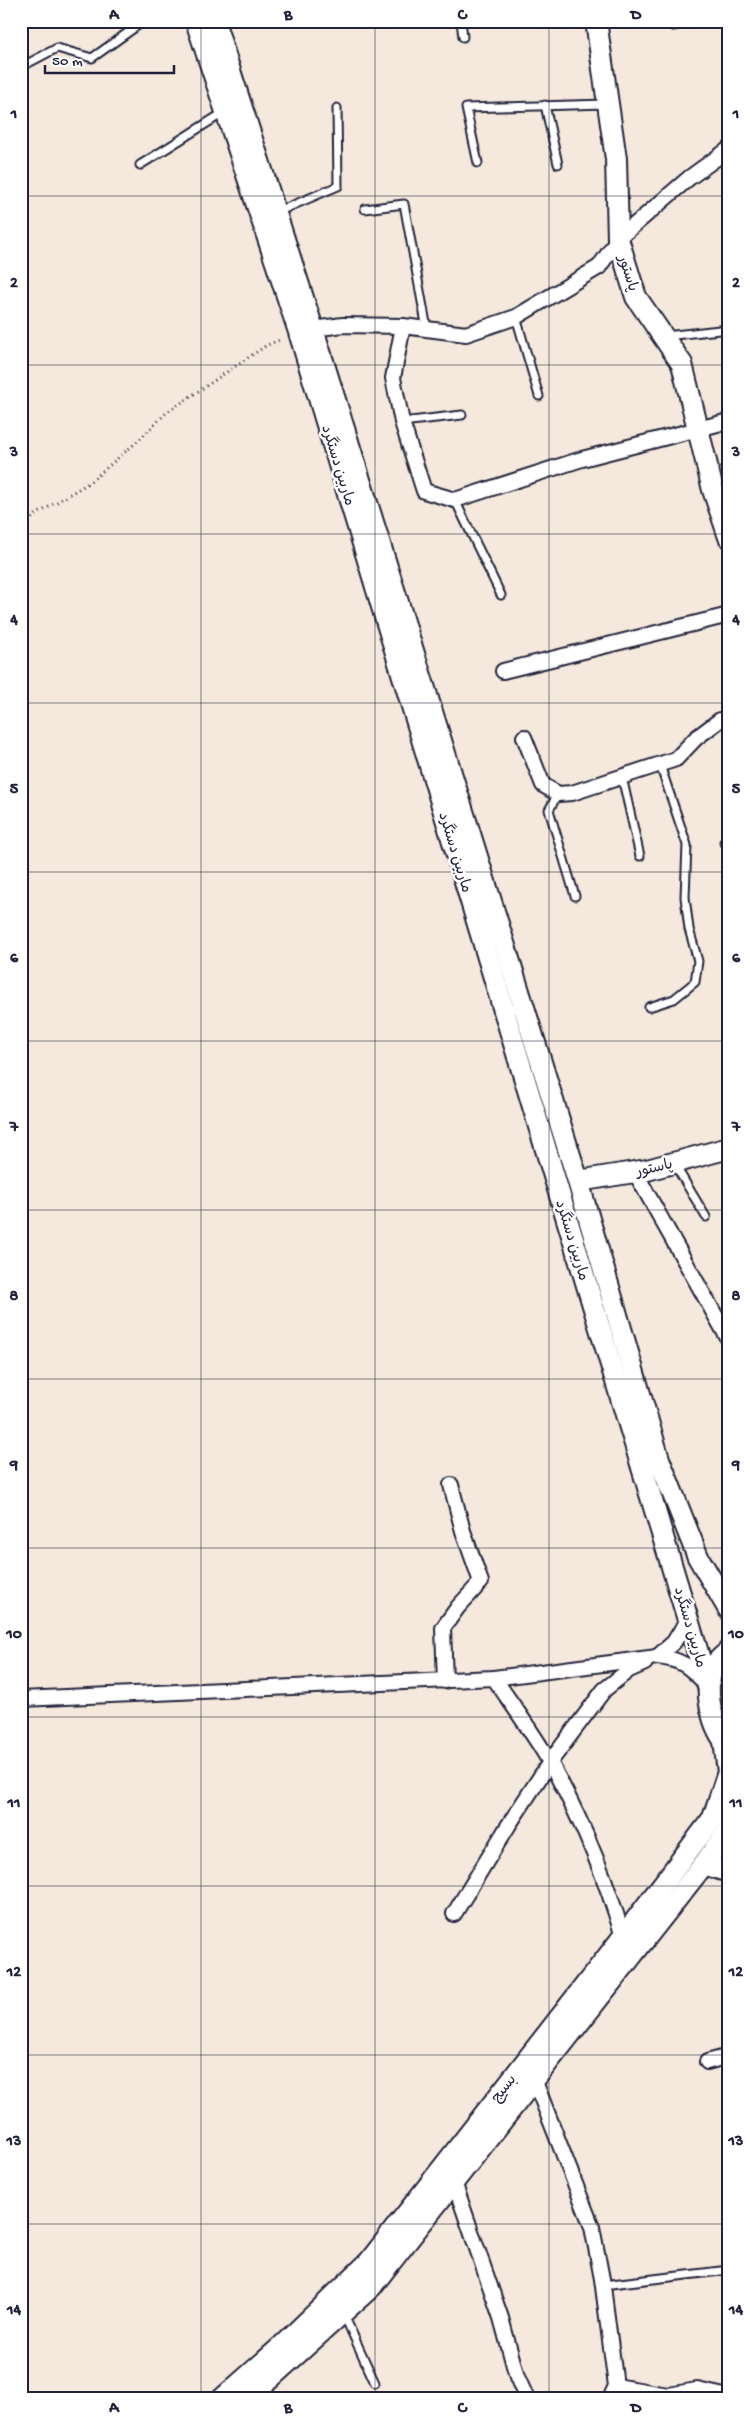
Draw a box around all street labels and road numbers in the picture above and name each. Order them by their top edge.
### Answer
street label: پاستور [613,252,641,294]
street label: ماربین دستگرد [316,423,360,508]
street label: ماربین دستگرد [433,810,477,895]
street label: پاستور [633,1156,675,1182]
street label: ماربین دستگرد [550,1198,594,1283]
street label: ماربین دستگرد [669,1584,711,1670]
street label: بسیج [488,2072,521,2107]

